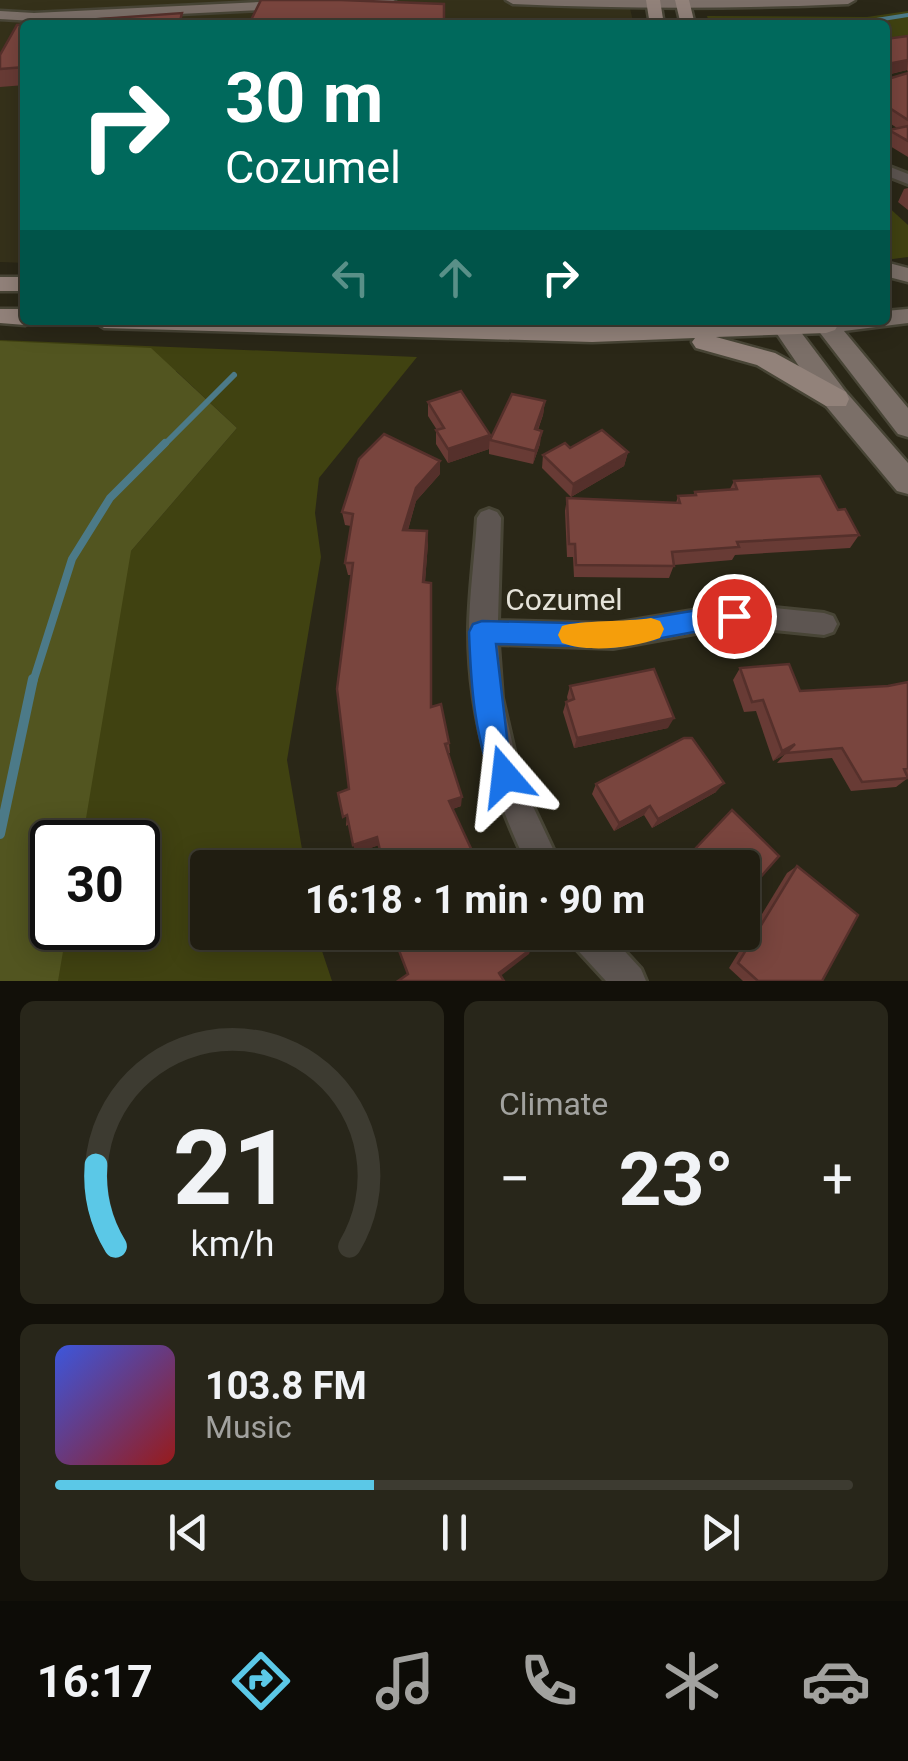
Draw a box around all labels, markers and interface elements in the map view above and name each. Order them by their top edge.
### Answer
text: 30 m [225,57,383,139]
icon: right [60,60,190,190]
text: Cozumel [225,141,401,194]
icon: left [323,250,378,305]
icon: ahead [428,250,483,305]
icon: right [533,250,588,305]
pin [692,574,777,659]
street label: Cozumel [505,582,623,617]
icon: arrive [707,589,762,644]
position arrow [453,724,557,828]
speed limit sign: 30 [30,820,160,950]
text: 16:18 · 1 min · 90 m [305,878,645,922]
text: Climate [499,1085,608,1123]
text: 21 [172,1108,292,1229]
text: 23° [618,1135,734,1223]
text: − [499,1147,530,1211]
text: + [822,1147,853,1211]
text: km/h [190,1223,274,1265]
text: 103.8 FM [205,1364,367,1408]
text: Music [205,1408,292,1446]
icon: previous [161,1505,216,1560]
icon: pause [427,1505,482,1560]
icon: next [693,1505,748,1560]
icon: directions [226,1646,296,1716]
icon: music [370,1646,440,1716]
icon: phone [514,1646,584,1716]
icon: climate [657,1646,727,1716]
icon: car [801,1646,871,1716]
text: 16:17 [37,1655,153,1708]

